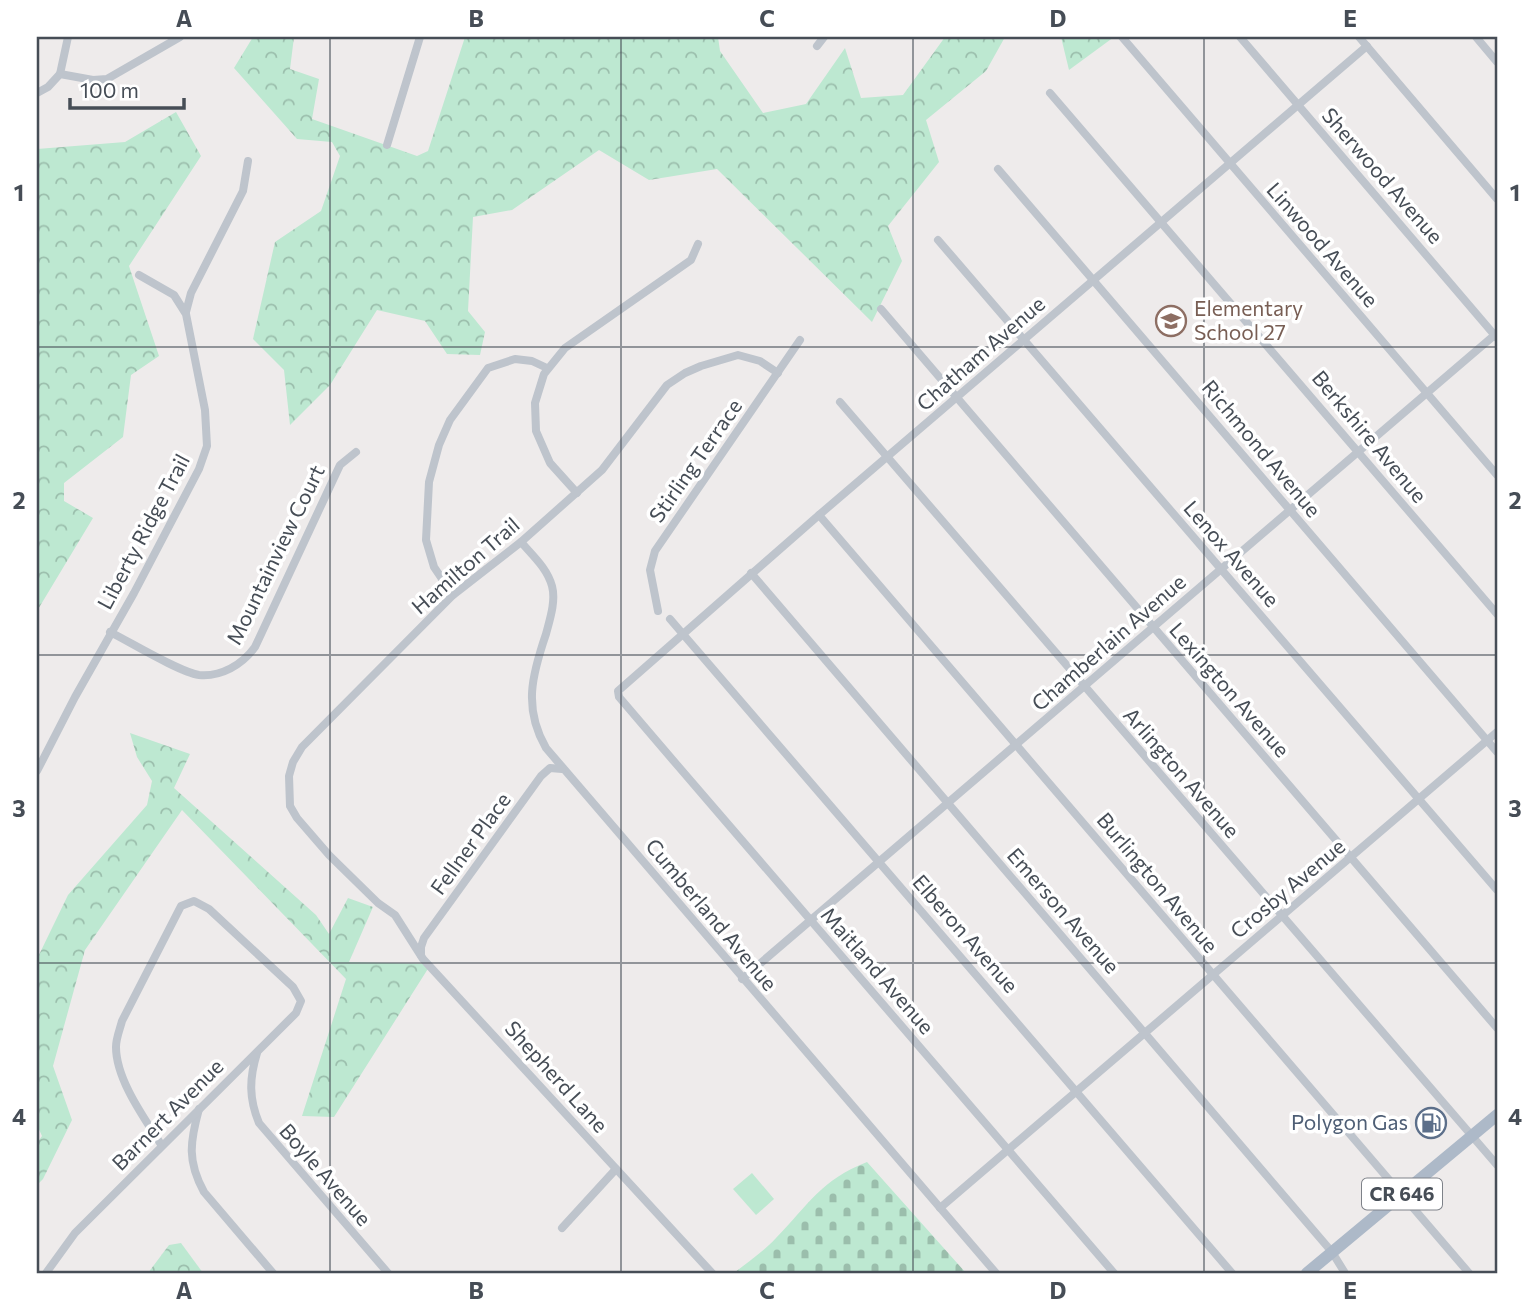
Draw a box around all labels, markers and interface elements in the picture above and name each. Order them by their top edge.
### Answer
text: A [176,4,193,32]
text: B [468,4,484,32]
text: C [759,4,775,32]
text: D [1050,4,1067,32]
text: E [1343,4,1357,32]
scale bar [70,66,184,110]
text: 100 m [80,77,139,102]
street label: Sherwood Avenue [1317,102,1449,248]
street label: Linwood Avenue [1262,177,1384,311]
text: 1 [14,178,24,206]
text: 1 [1510,178,1520,206]
street label: Chatham Avenue [911,290,1049,415]
place label: Elementary School 27 [1194,295,1303,344]
school or university icon: Elementary School 27 [1154,304,1188,338]
street label: Berkshire Avenue [1308,365,1433,507]
street label: Richmond Avenue [1198,375,1327,522]
street label: Stirling Terrace [643,394,746,527]
street label: Liberty Ridge Trail [91,449,194,613]
street label: Mountainview Court [220,461,329,648]
text: 2 [12,486,26,514]
text: 2 [1508,486,1522,514]
street label: Lenox Avenue [1179,495,1285,611]
street label: Hamilton Trail [406,511,524,618]
street label: Chamberlain Avenue [1026,568,1190,715]
street label: Lexington Avenue [1165,617,1295,761]
street label: Arlington Avenue [1119,702,1245,842]
street label: Fellner Place [424,787,515,899]
text: 3 [12,794,26,822]
text: 3 [1508,794,1522,822]
street label: Burlington Avenue [1092,807,1224,957]
street label: Cumberland Avenue [641,833,783,995]
street label: Crosby Avenue [1225,833,1349,943]
street label: Emerson Avenue [1003,842,1125,978]
street label: Elberon Avenue [908,869,1024,997]
street label: Maitland Avenue [816,902,940,1038]
street label: Shepherd Lane [501,1015,614,1137]
street label: Barnert Avenue [106,1053,228,1175]
text: 4 [12,1102,26,1130]
text: 4 [1508,1102,1522,1130]
fuel station icon: Polygon Gas [1414,1106,1448,1140]
place label: Polygon Gas [1291,1109,1408,1134]
street label: Boyle Avenue [275,1118,377,1230]
road number: CR 646 [1362,1178,1442,1210]
text: A [176,1276,193,1304]
text: B [468,1276,484,1304]
text: C [759,1276,775,1304]
text: D [1050,1276,1067,1304]
text: E [1343,1276,1357,1304]

